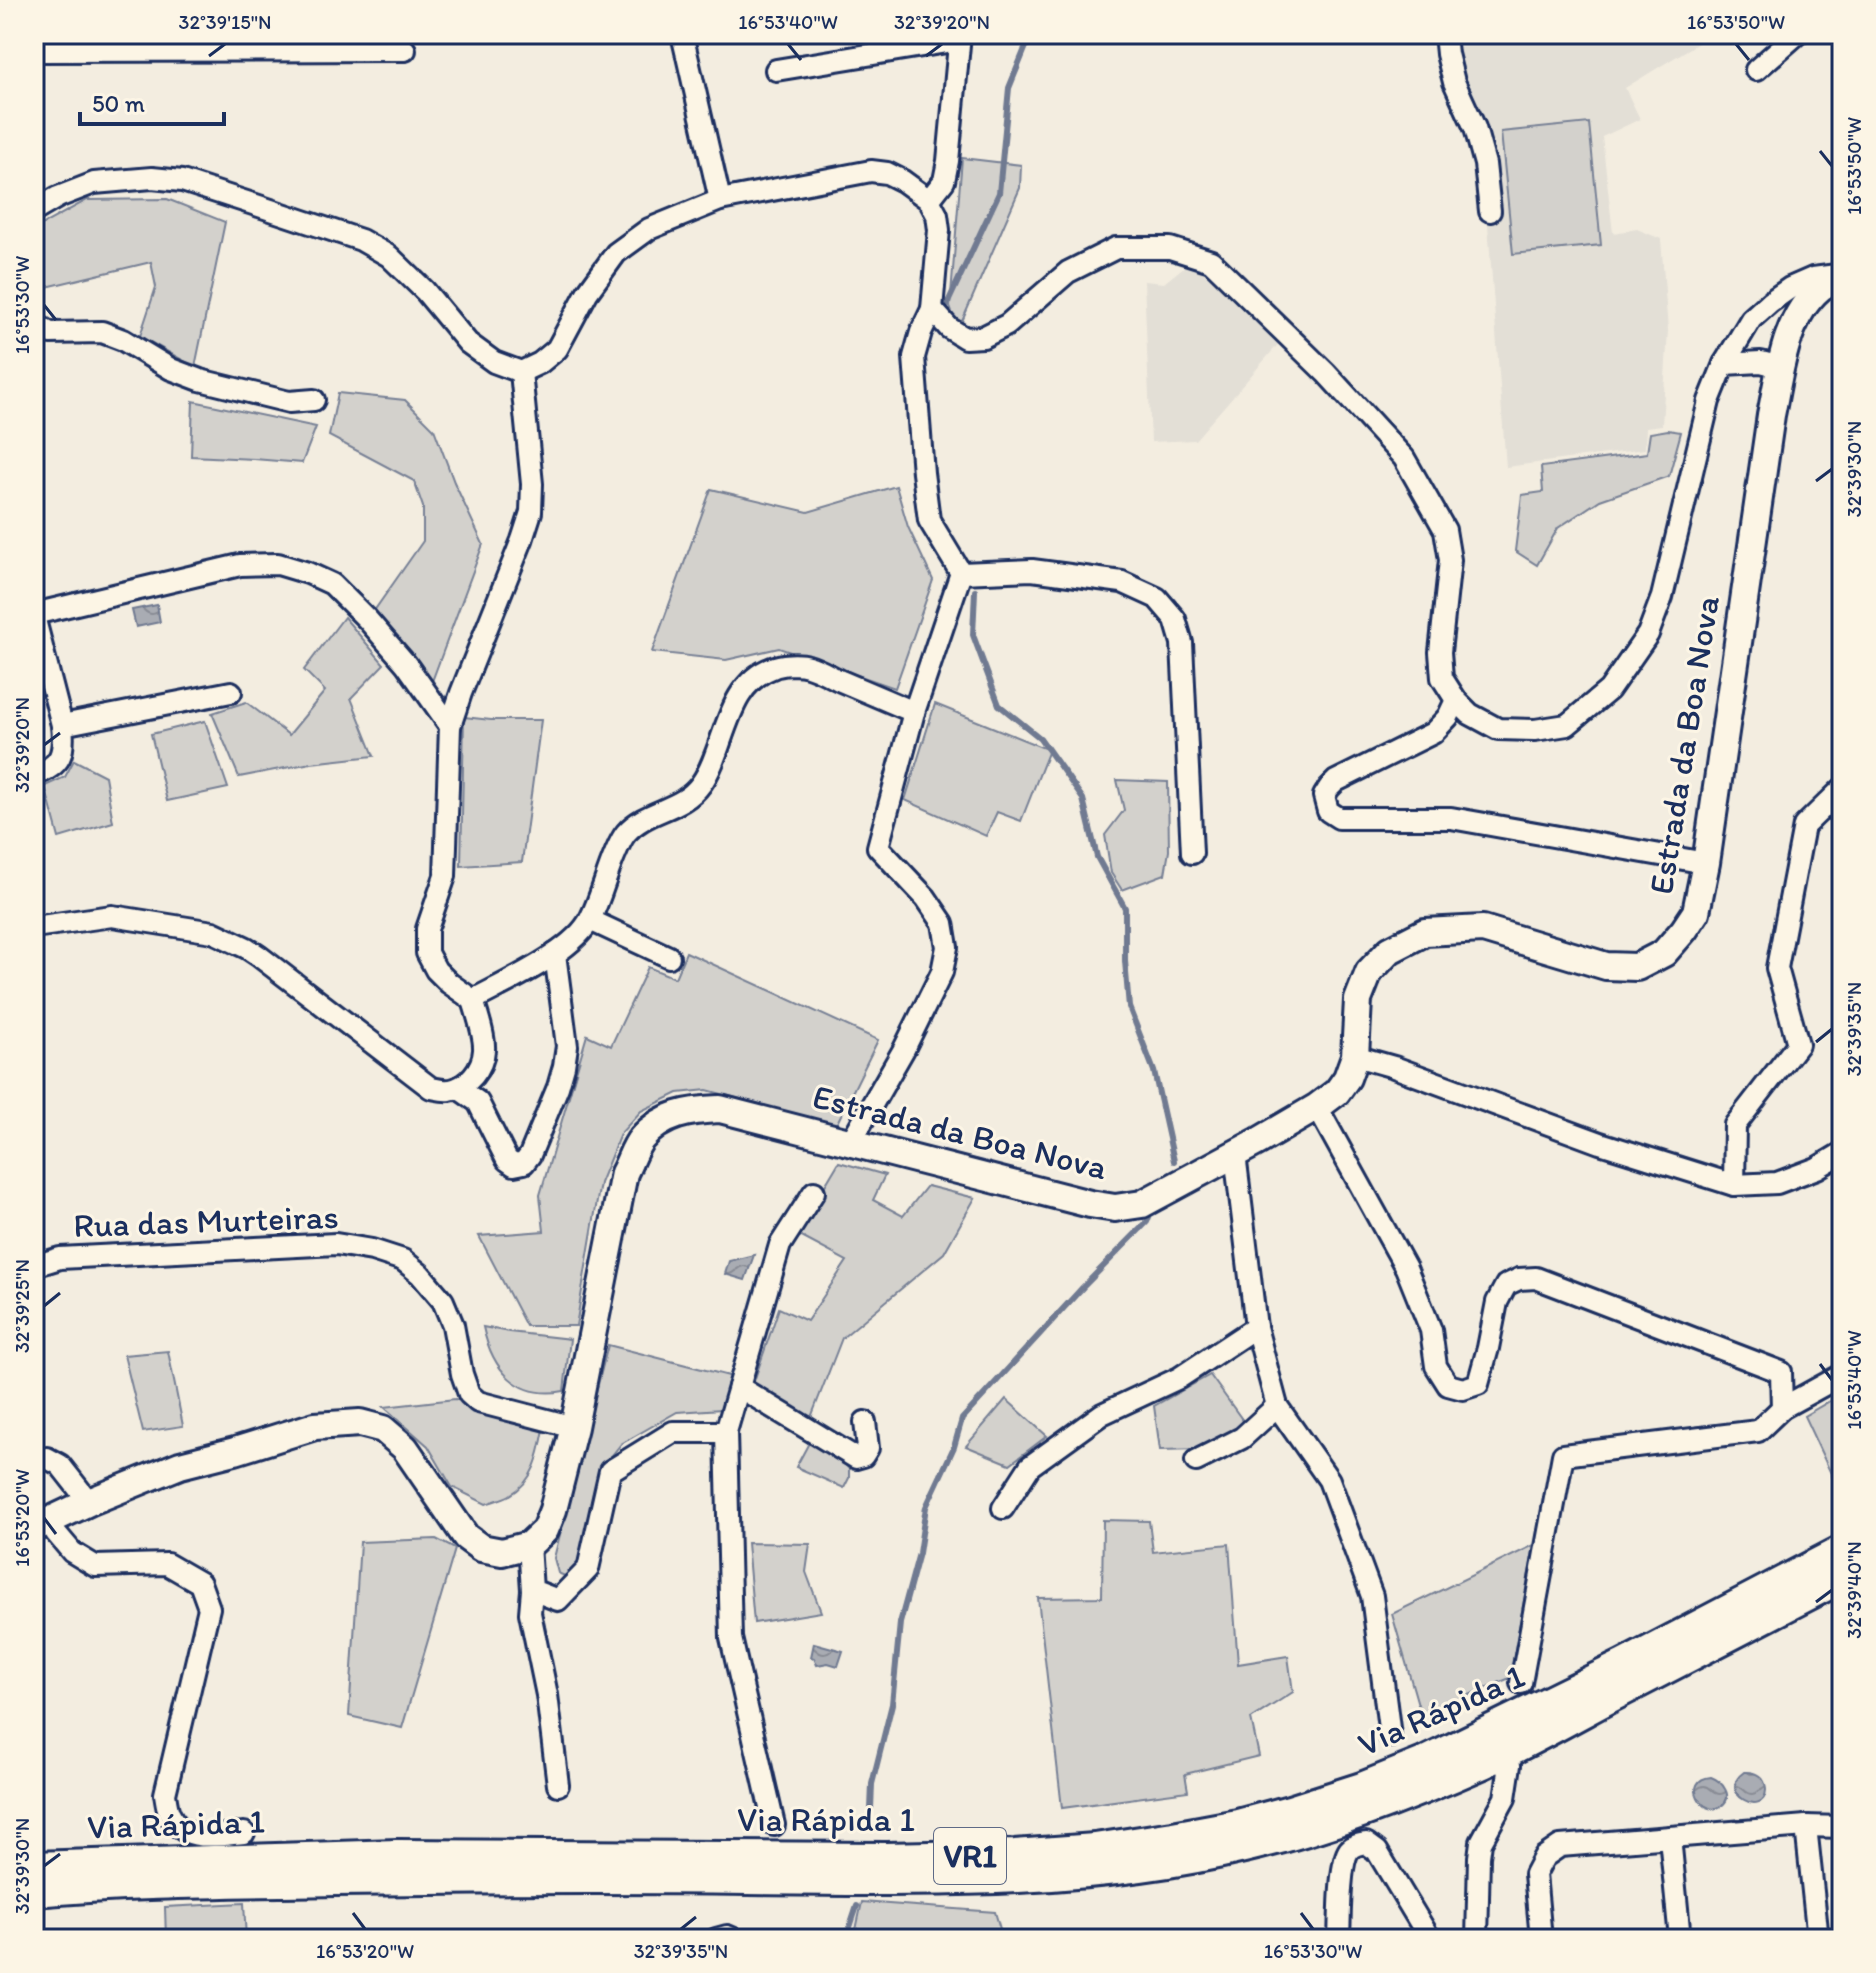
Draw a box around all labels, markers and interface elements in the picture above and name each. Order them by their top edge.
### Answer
text: 32°39'15"N [179,10,271,34]
text: 16°53'40"W [738,10,838,34]
text: 32°39'20"N [894,10,990,34]
text: 16°53'50"W [1687,10,1785,34]
scale bar [80,76,224,126]
text: 50 m [92,89,145,118]
text: 16°53'50"W [1842,117,1866,215]
text: 16°53'30"W [10,256,34,354]
text: 32°39'30"N [1842,421,1866,517]
street label: Estrada da Boa Nova [1640,593,1728,897]
text: 32°39'20"N [10,697,34,793]
text: 32°39'35"N [1842,982,1866,1076]
street label: Estrada da Boa Nova [809,1076,1112,1188]
street label: Rua das Murteiras [73,1196,339,1246]
text: 32°39'25"N [10,1259,34,1353]
text: 16°53'40"W [1842,1330,1866,1430]
text: 16°53'20"W [10,1469,34,1567]
text: 32°39'40"N [1842,1541,1866,1639]
street label: Via Rápida 1 [1351,1655,1531,1765]
street label: Via Rápida 1 [737,1799,915,1840]
street label: Via Rápida 1 [86,1800,266,1848]
text: 32°39'30"N [10,1818,34,1914]
road number: VR1 [934,1828,1006,1884]
text: 16°53'20"W [316,1939,414,1963]
text: 32°39'35"N [634,1939,728,1963]
text: 16°53'30"W [1264,1939,1362,1963]

